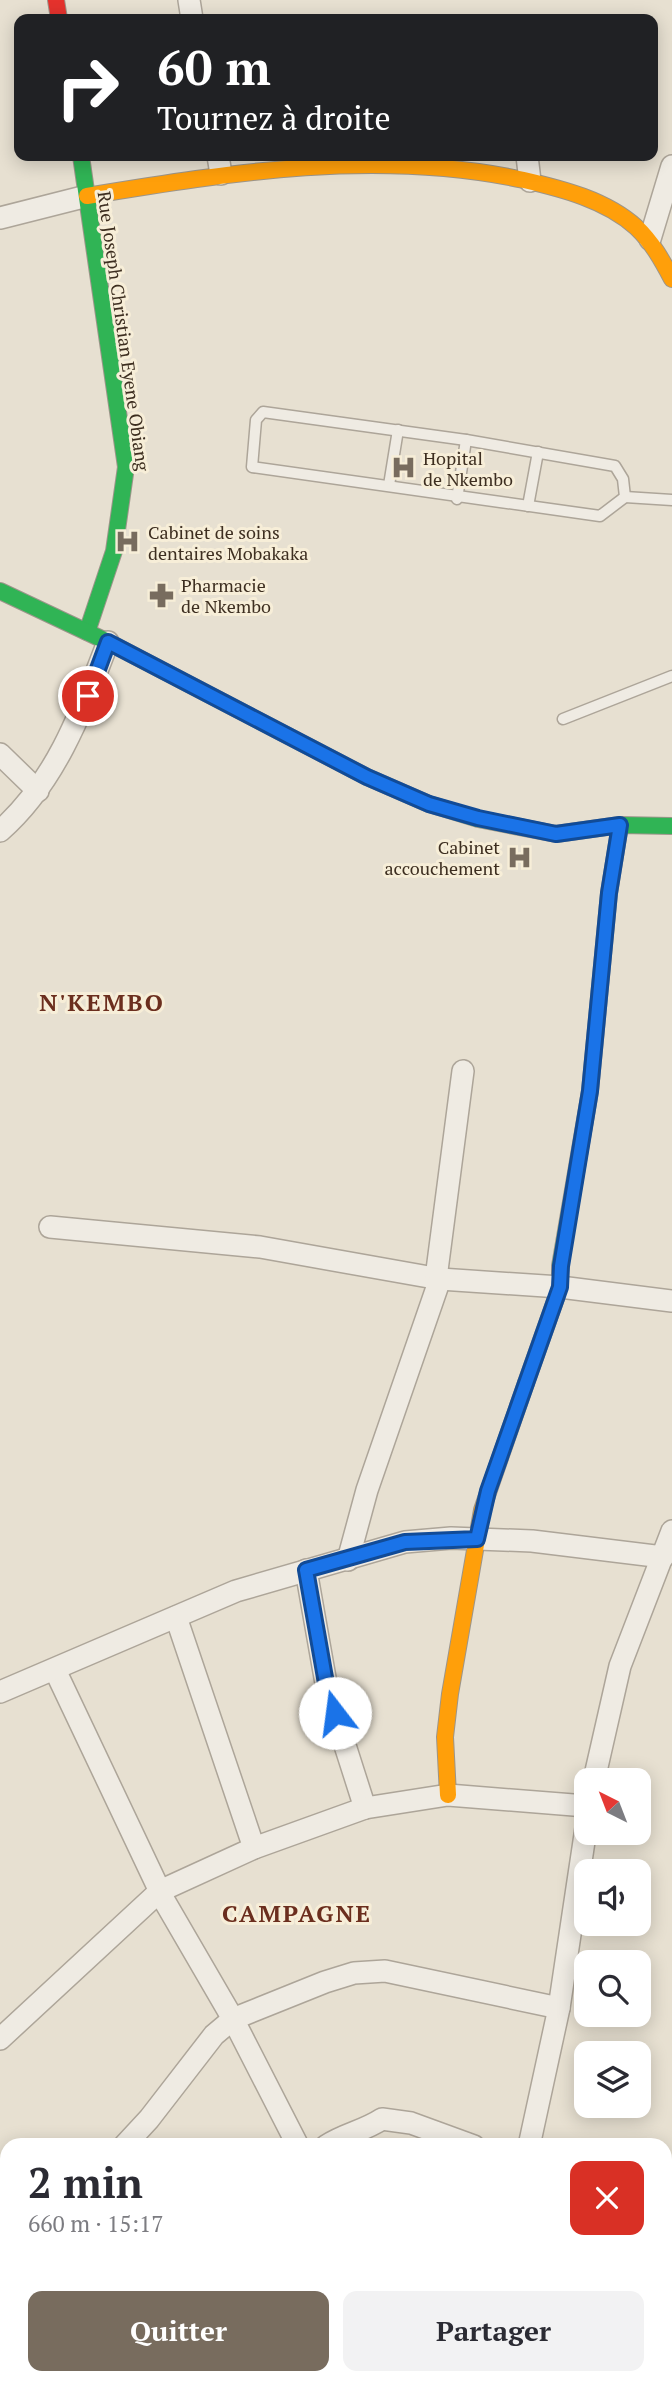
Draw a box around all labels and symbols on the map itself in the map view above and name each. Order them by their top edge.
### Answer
street label: Rue Joseph Christian Eyene Obiang [92,190,156,473]
place label: Hopital de Nkembo [423,446,513,491]
hospital icon: Hopital de Nkembo [389,454,417,482]
place label: Cabinet de soins dentaires Mobakaka [148,520,308,565]
hospital icon: Cabinet de soins dentaires Mobakaka [114,528,142,556]
place label: Pharmacie de Nkembo [181,573,271,618]
pharmacy icon: Pharmacie de Nkembo [147,581,175,609]
pin [58,666,118,726]
place label: Cabinet accouchement [385,835,500,880]
hospital icon: Cabinet accouchement [506,843,534,871]
district label: N'KEMBO [39,986,165,1018]
position arrow [298,1676,372,1750]
north arrow [574,1768,651,1844]
district label: CAMPAGNE [222,1897,372,1929]

